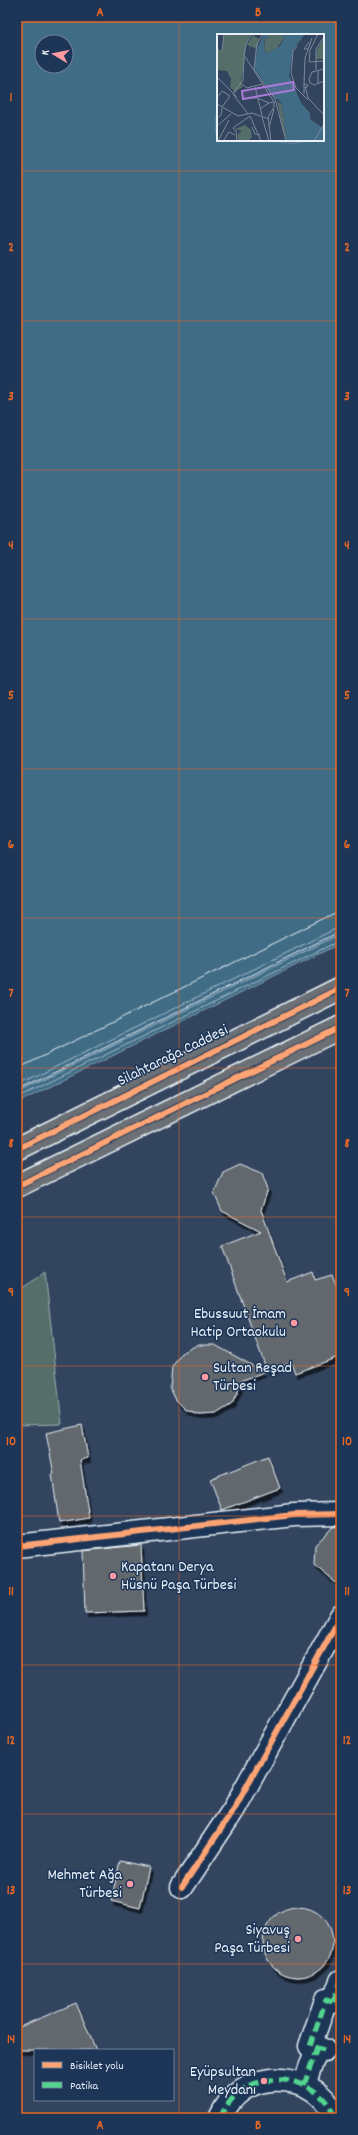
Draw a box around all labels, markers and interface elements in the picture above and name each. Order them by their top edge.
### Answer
text: A [96,4,104,23]
text: B [255,4,261,23]
north arrow [34,34,74,74]
inset map [217,34,324,141]
text: K [38,49,54,57]
text: 1 [10,89,13,108]
text: 1 [346,89,349,108]
text: 2 [8,239,14,258]
text: 2 [344,239,350,258]
text: 3 [8,388,14,407]
text: 3 [344,388,350,407]
text: 4 [8,537,14,556]
text: 4 [344,537,350,556]
text: 5 [8,687,14,706]
text: 5 [344,687,350,706]
text: 6 [8,836,15,855]
text: 6 [344,836,351,855]
text: 7 [9,985,14,1004]
text: 7 [345,985,350,1004]
street label: Silahtarağa Caddesi [114,1019,232,1093]
text: 8 [8,1135,14,1154]
text: 8 [344,1135,350,1154]
text: 9 [8,1284,14,1303]
text: 9 [344,1284,350,1303]
place label: Ebussuut İmam Hatip Ortaokulu [191,1303,286,1344]
marker: Ebussuut İmam Hatip Ortaokulu [289,1318,299,1328]
place label: Sultan Reşad Türbesi [213,1357,292,1398]
marker: Sultan Reşad Türbesi [200,1372,210,1382]
text: 10 [6,1433,16,1452]
text: 10 [342,1433,352,1452]
place label: Kapatanı Derya Hüsnü Paşa Türbesi [121,1556,237,1597]
marker: Kapatanı Derya Hüsnü Paşa Türbesi [108,1571,118,1581]
text: 11 [8,1583,14,1602]
text: 11 [344,1583,350,1602]
text: 12 [7,1732,16,1751]
text: 12 [343,1732,352,1751]
place label: Mehmet Ağa Türbesi [47,1864,122,1905]
marker: Mehmet Ağa Türbesi [125,1879,135,1889]
text: 13 [7,1882,16,1901]
text: 13 [343,1882,352,1901]
place label: Siyavuş Paşa Türbesi [214,1919,290,1960]
marker: Siyavuş Paşa Türbesi [293,1934,303,1944]
text: 14 [7,2031,15,2050]
text: 14 [343,2031,351,2050]
legend [34,2049,174,2101]
text: Bisiklet yolu [70,2058,124,2075]
place label: Eyüpsultan Meydanı [190,2061,256,2102]
marker: Eyüpsultan Meydanı [259,2076,269,2086]
text: Patika [70,2078,99,2095]
text: A [96,2117,104,2135]
text: B [255,2117,261,2135]

